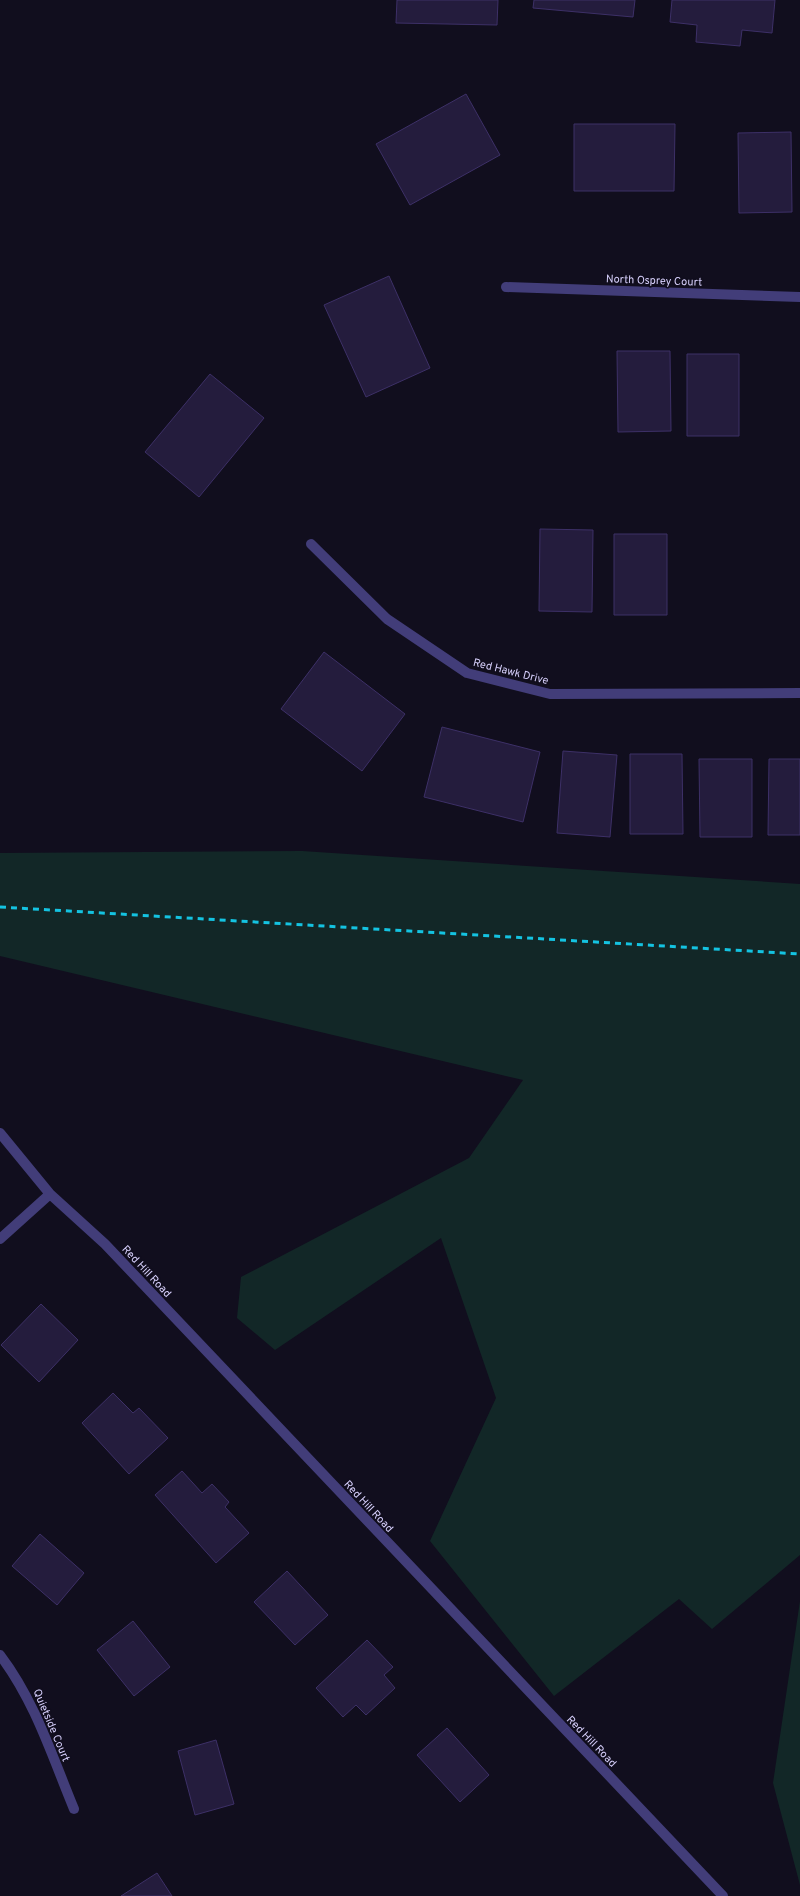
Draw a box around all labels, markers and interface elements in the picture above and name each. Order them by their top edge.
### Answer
street label: North Osprey Court [606,272,702,290]
street label: Red Hawk Drive [472,656,550,688]
street label: Red Hill Road [119,1243,174,1301]
street label: Red Hill Road [341,1478,396,1536]
street label: Quietside Court [29,1687,73,1764]
street label: Red Hill Road [563,1713,619,1770]

